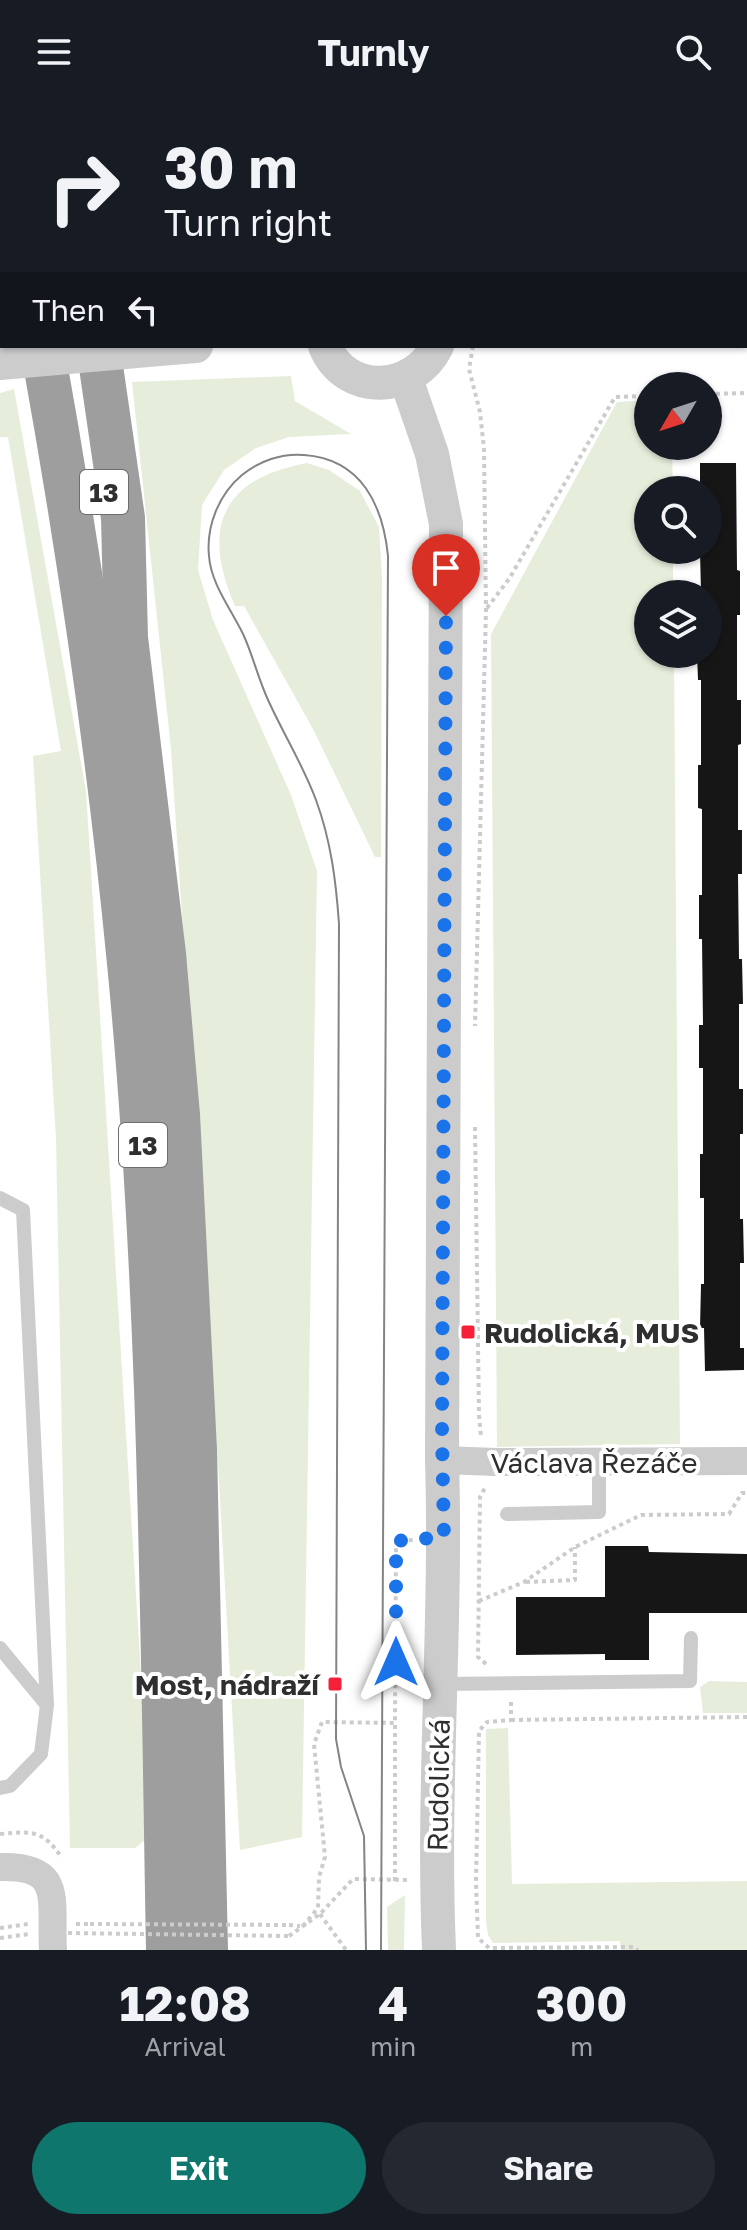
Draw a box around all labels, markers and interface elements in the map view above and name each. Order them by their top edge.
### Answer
icon: menu [32,30,76,74]
icon: search [671,30,715,74]
text: Turnly [317,31,430,74]
text: 30 m [164,133,298,200]
icon: right [32,136,136,240]
text: Turn right [164,201,332,244]
icon: left [121,288,165,332]
text: Then [32,292,105,328]
north arrow [634,372,722,460]
map controls [634,372,722,668]
road number: 13 [80,470,128,514]
button: search [634,476,722,564]
pin [412,534,480,616]
icon: arrive [424,546,468,590]
button: layers [634,580,722,668]
road number: 13 [119,1123,167,1167]
place label: Rudolická, MUS [484,1316,699,1349]
marker: Rudolická, MUS [459,1323,477,1341]
street label: Václava Řezáče [491,1446,697,1479]
position arrow [354,1620,438,1704]
place label: Most, nádraží [135,1668,321,1701]
marker: Most, nádraží [326,1675,344,1693]
street label: Rudolická [420,1718,456,1852]
text: 12:08 [120,1974,251,2032]
text: 4 [378,1974,408,2032]
text: 300 [536,1974,627,2032]
text: Arrival [144,2031,226,2062]
text: min [370,2031,416,2062]
text: m [570,2031,593,2062]
button: Exit [32,2122,366,2214]
button: Share [382,2122,715,2214]

